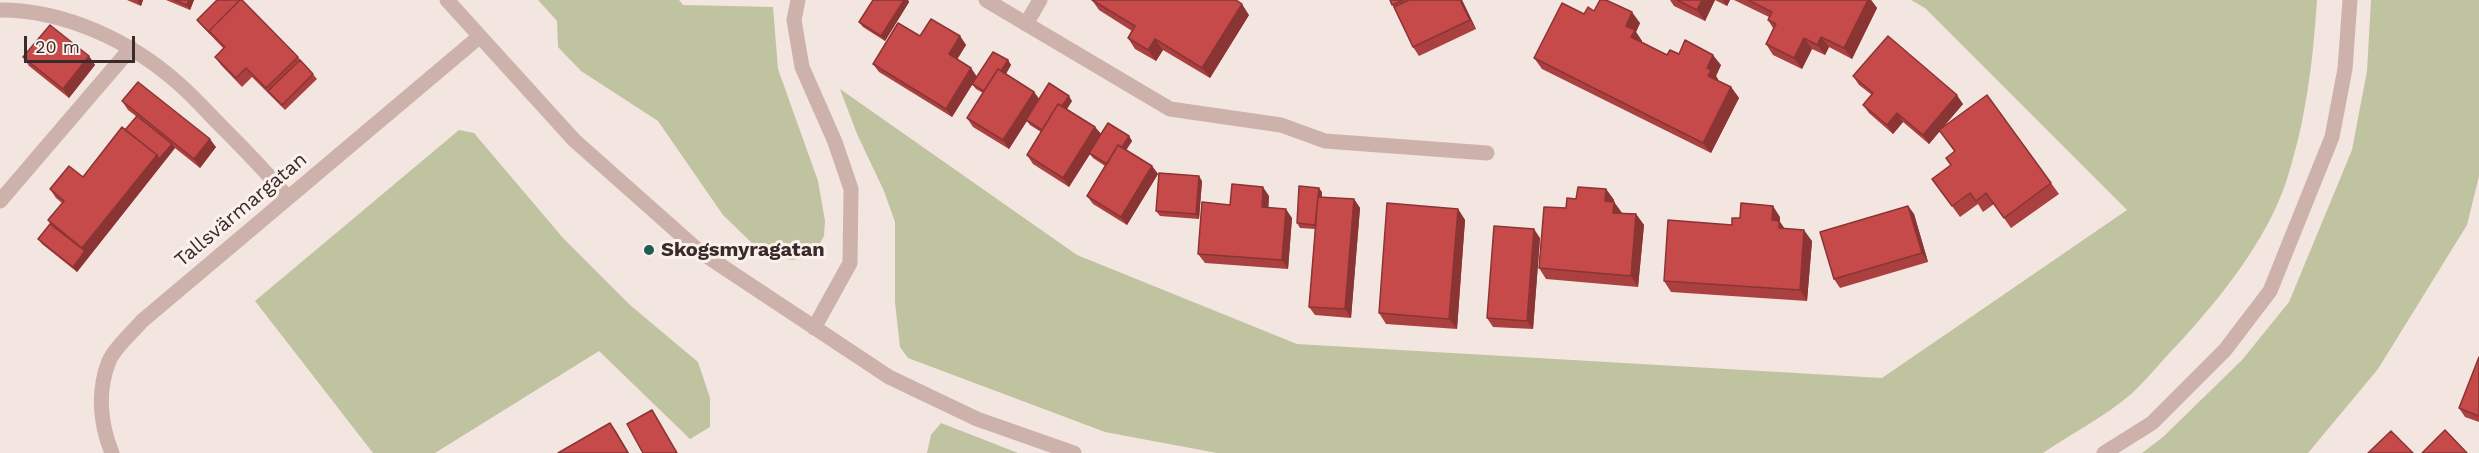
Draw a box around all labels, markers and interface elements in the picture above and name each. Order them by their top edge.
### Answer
scale bar [27,24,138,62]
text: 20 m [35,36,80,57]
street label: Tallsvärmargatan [170,148,312,272]
place label: Skogsmyragatan [661,238,825,262]
marker: Skogsmyragatan [642,243,656,257]

